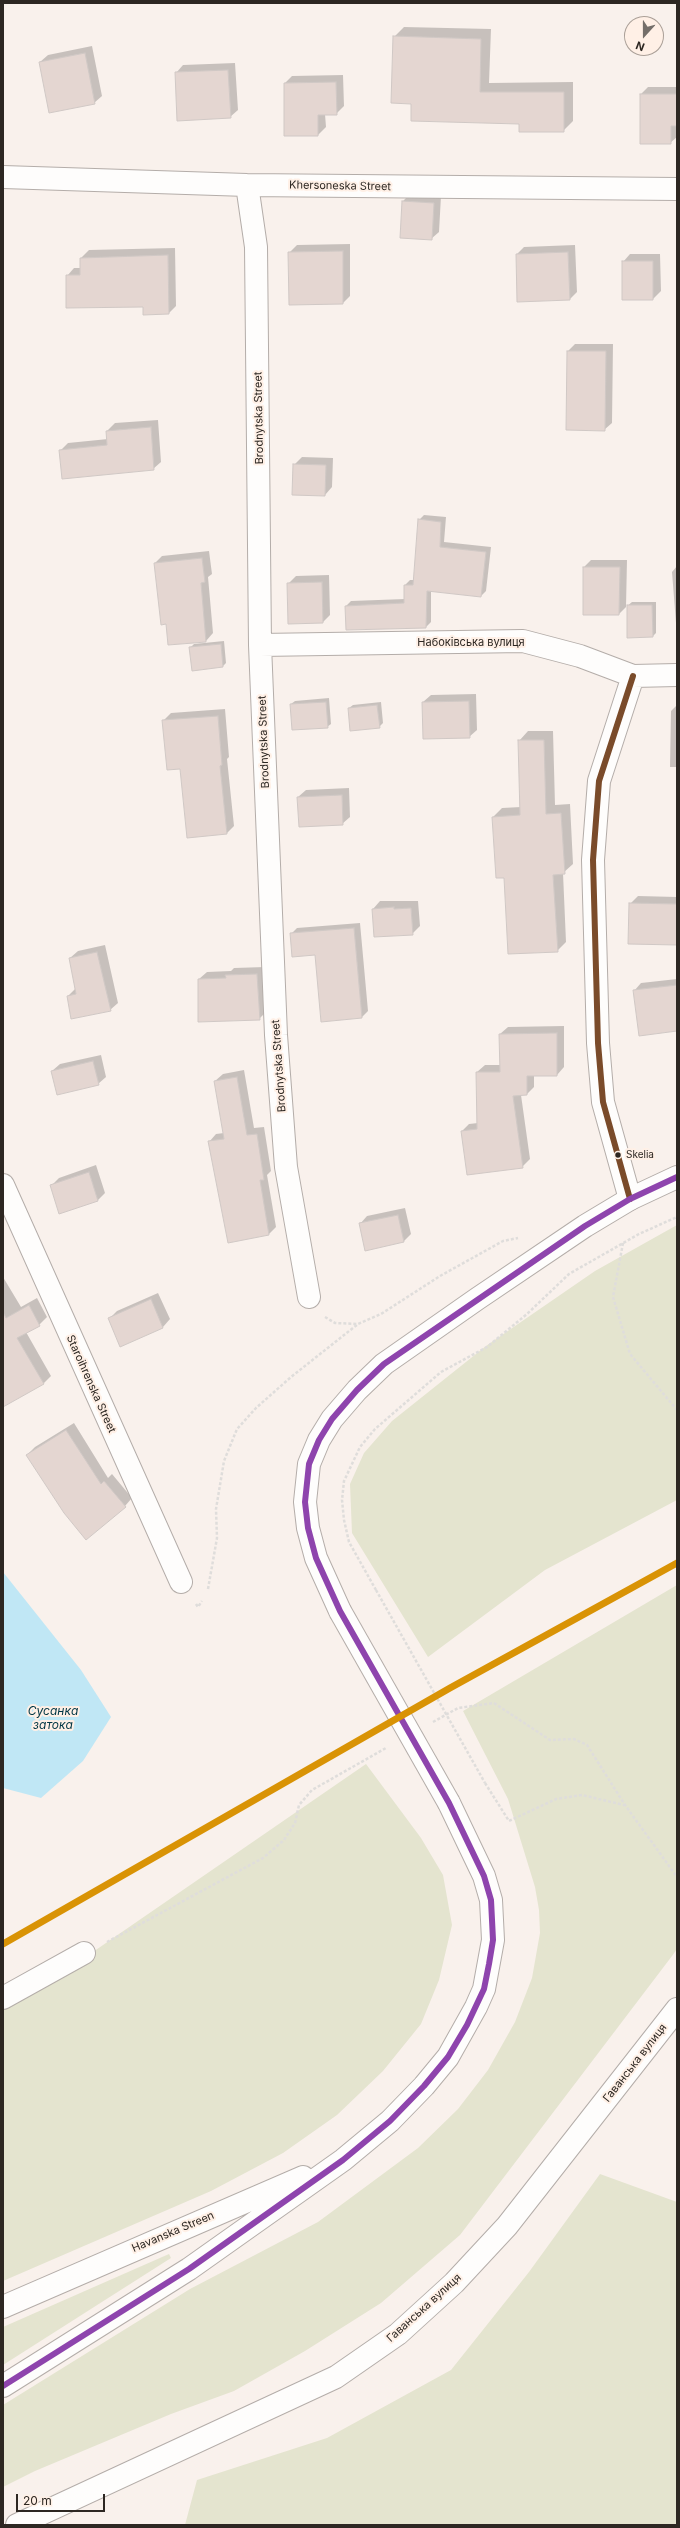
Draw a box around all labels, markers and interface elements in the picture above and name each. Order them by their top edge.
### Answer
north arrow [624,16,664,56]
text: N [634,38,646,54]
street label: Khersoneska Street [289,179,391,193]
street label: Brodnytska Street [252,371,266,465]
street label: Набоківська вулиця [417,636,525,650]
street label: Brodnytska Street [256,695,272,789]
street label: Brodnytska Street [269,1019,289,1113]
place label: Skelia [626,1149,654,1161]
marker: Skelia [613,1150,623,1160]
street label: Staroihrenska Street [63,1333,119,1435]
water label: Сусанка затока [28,1704,78,1732]
street label: Гаванська вулиця [600,2021,670,2105]
street label: Havanska Streen [130,2209,216,2255]
street label: Гаванська вулиця [384,2271,464,2345]
scale bar [18,2486,107,2512]
text: 20 m [23,2493,52,2508]

